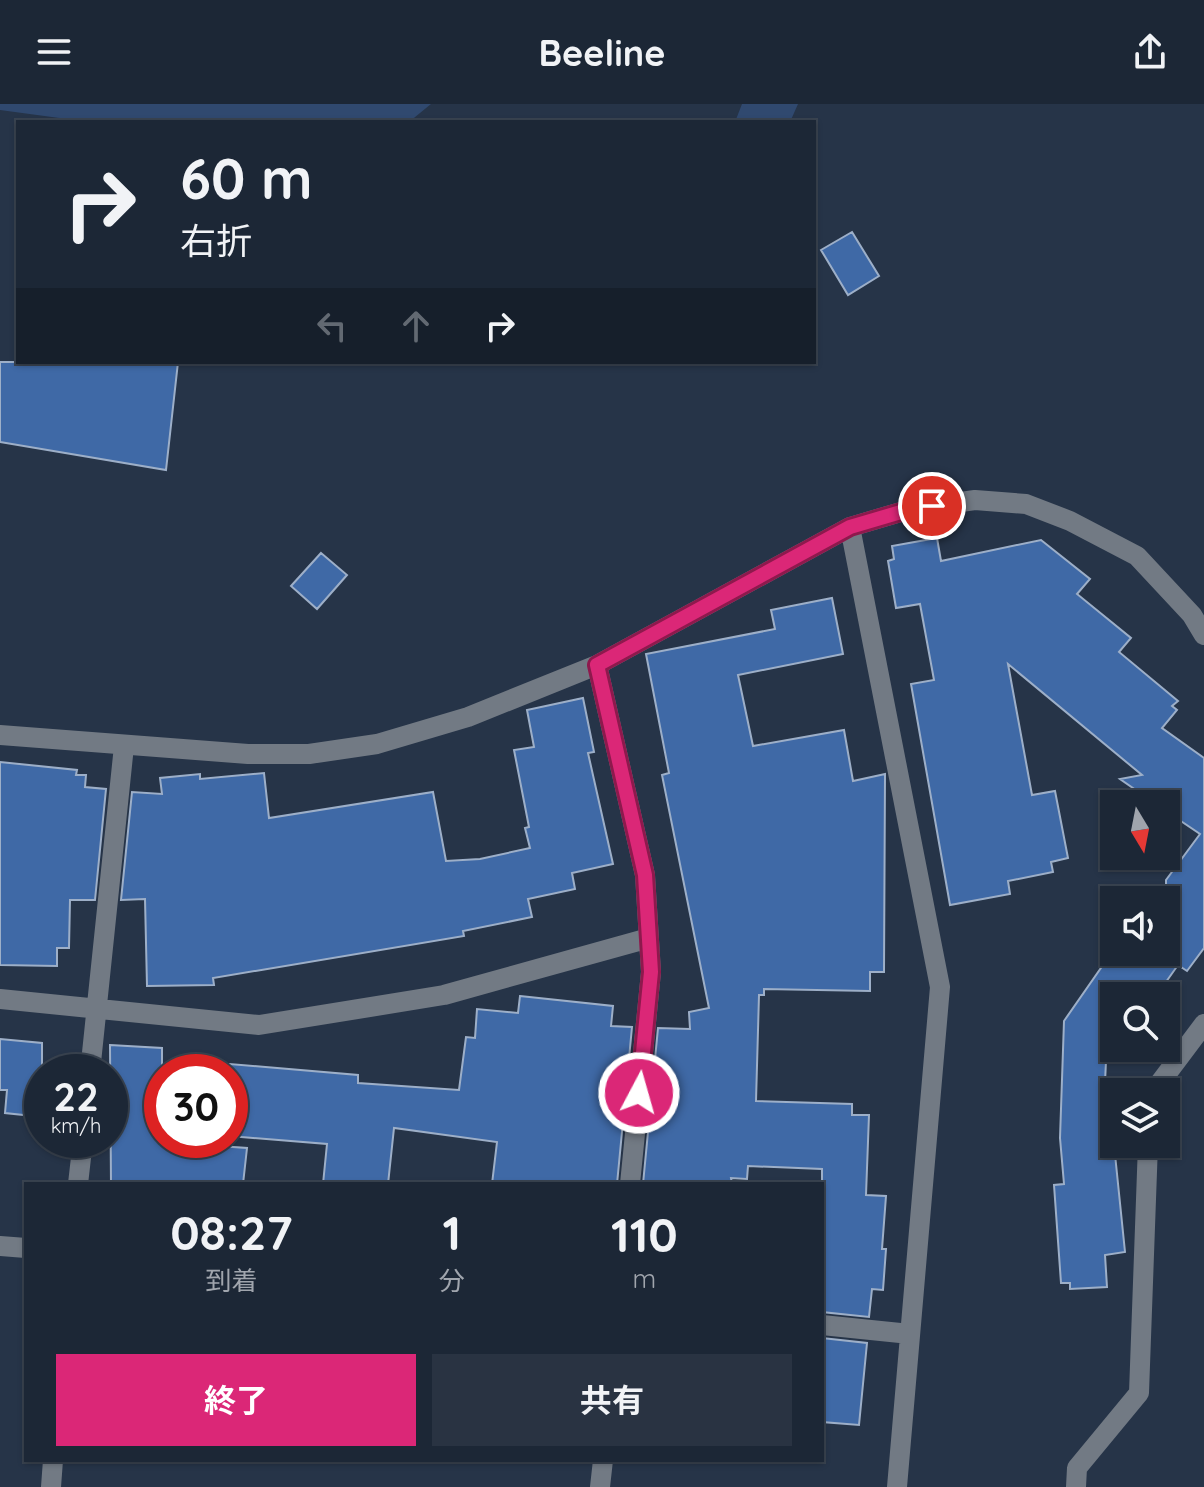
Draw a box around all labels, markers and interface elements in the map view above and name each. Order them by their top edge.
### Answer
icon: menu [32,30,76,74]
text: Beeline [539,30,665,75]
icon: share [1128,30,1172,74]
text: 60 m [180,143,313,213]
icon: right [48,152,152,256]
text: 右折 [180,218,252,263]
icon: left [310,304,354,348]
icon: ahead [394,304,438,348]
icon: right [478,304,522,348]
pin [898,472,966,540]
icon: arrive [910,484,954,528]
north arrow [1100,790,1180,870]
map controls [1100,790,1180,1158]
button: sound [1100,886,1180,966]
button: search [1100,982,1180,1062]
position arrow [597,1051,681,1135]
speed limit sign: 30 [144,1054,248,1158]
text: 22 [53,1071,99,1121]
button: layers [1100,1078,1180,1158]
text: km/h [51,1113,101,1138]
text: 08:27 [170,1202,293,1262]
text: 1 [442,1202,461,1262]
text: 110 [611,1204,678,1264]
text: m [633,1262,656,1295]
text: 到着 [205,1264,257,1297]
text: 分 [439,1264,465,1297]
button: 終了 [56,1354,416,1446]
button: 共有 [432,1354,792,1446]

